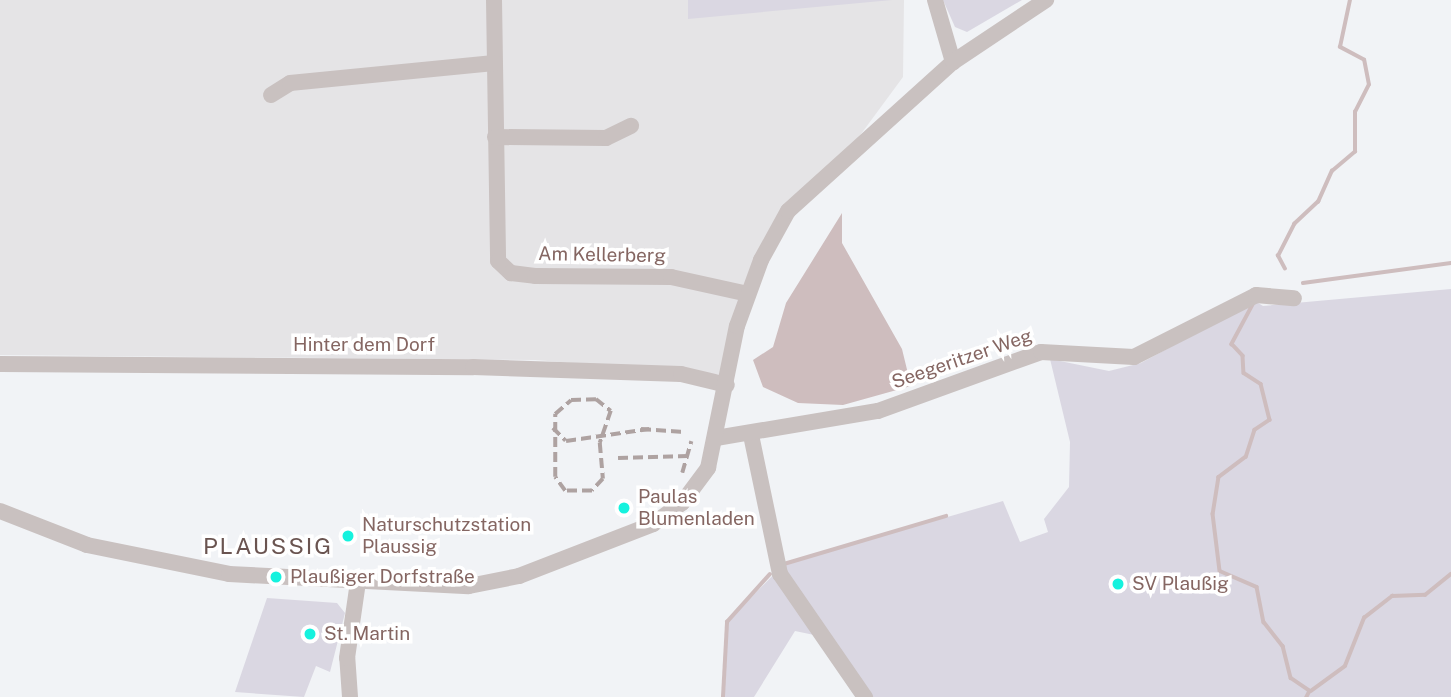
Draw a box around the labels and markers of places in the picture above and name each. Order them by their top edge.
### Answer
place label: Paulas Blumenladen [638,486,755,530]
marker: Paulas Blumenladen [616,500,632,516]
place label: Naturschutzstation Plaussig [362,514,531,558]
marker: Naturschutzstation Plaussig [340,528,356,544]
place label: Plaußiger Dorfstraße [290,566,475,588]
marker: Plaußiger Dorfstraße [268,569,284,585]
place label: SV Plaußig [1132,573,1229,595]
marker: SV Plaußig [1110,576,1126,592]
place label: St. Martin [324,623,410,645]
marker: St. Martin [302,626,318,642]

